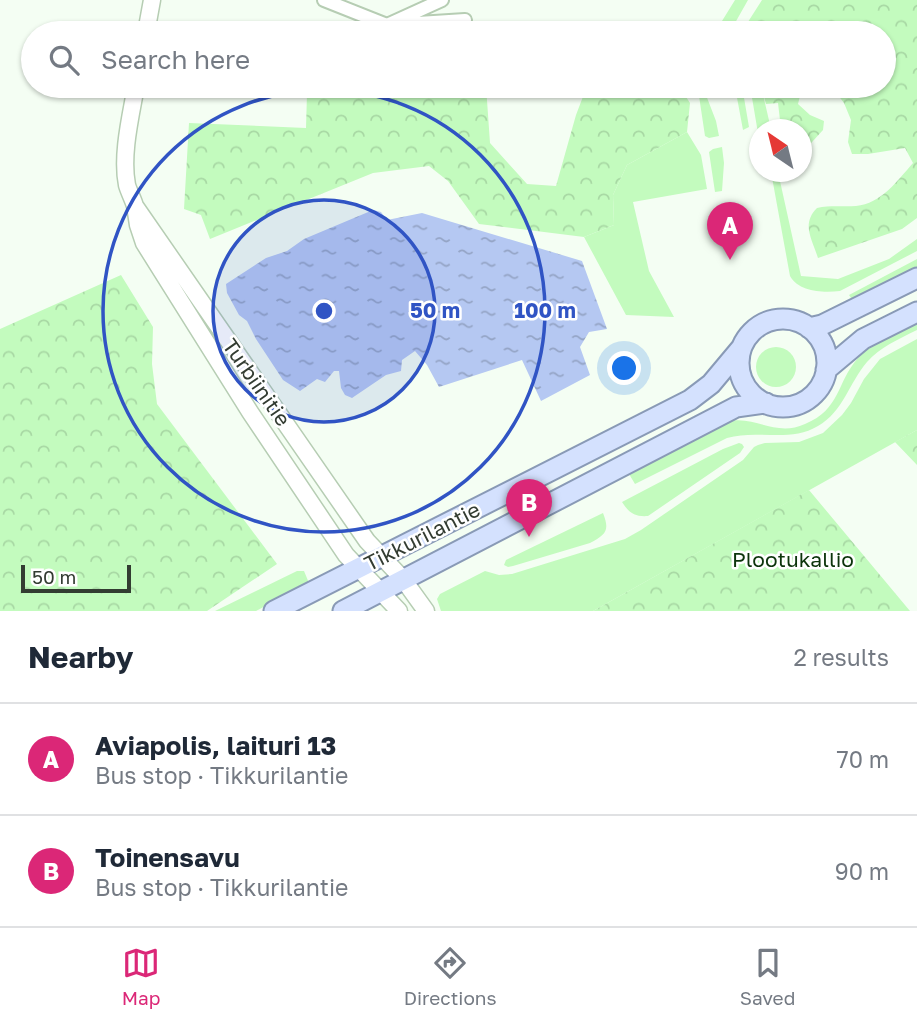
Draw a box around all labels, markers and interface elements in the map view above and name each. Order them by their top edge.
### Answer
search box [21,21,896,98]
icon: search [45,41,83,79]
text: Search here [101,44,250,75]
north arrow [749,119,812,182]
pin: A [707,202,753,260]
text: 50 m [410,297,460,323]
text: 100 m [514,297,576,323]
centre of rings [312,299,336,323]
street label: Turbiinitie [217,333,297,431]
your location [607,351,641,385]
pin: B [506,479,552,537]
street label: Tikkurilantie [360,496,484,576]
park label: Plootukallio [732,546,854,572]
scale bar [21,562,131,594]
text: 50 m [32,565,76,588]
text: Nearby [28,639,133,675]
text: 2 results [793,643,889,671]
text: Aviapolis, laituri 13 [95,730,336,761]
text: A [43,745,59,773]
text: 70 m [836,745,889,773]
text: Bus stop · Tikkurilantie [95,761,348,789]
text: Toinensavu [95,842,240,873]
text: B [43,857,59,885]
text: 90 m [835,857,889,885]
text: Bus stop · Tikkurilantie [95,873,348,901]
tab: Map [122,944,160,1009]
tab: Directions [404,944,497,1009]
tab: Saved [740,944,795,1009]

